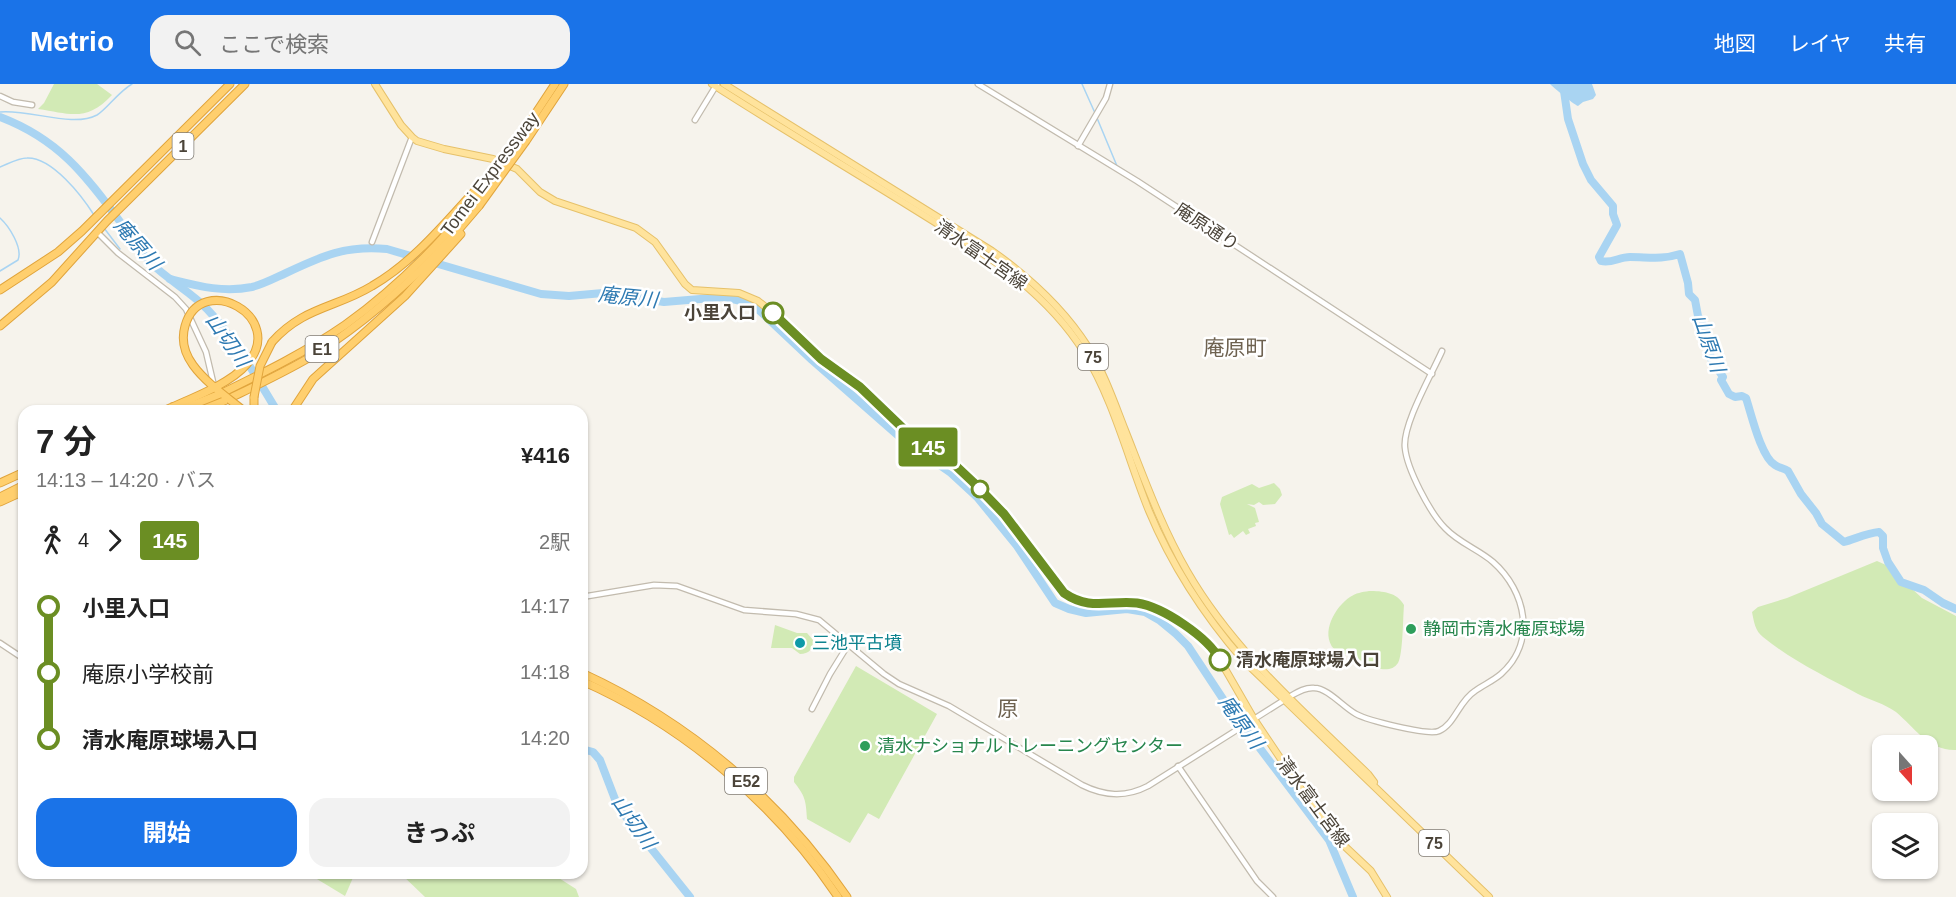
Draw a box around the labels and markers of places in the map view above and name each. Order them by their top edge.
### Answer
marker: 小里入口 [762,302,784,324]
place label: 小里入口 [684,303,756,323]
unlabelled marker [971,480,989,498]
place label: 静岡市清水庵原球場 [1423,619,1585,639]
marker: 静岡市清水庵原球場 [1404,622,1418,636]
place label: 三池平古墳 [812,633,902,653]
marker: 三池平古墳 [793,636,807,650]
marker: 清水庵原球場入口 [1209,649,1231,671]
place label: 清水庵原球場入口 [1236,650,1380,670]
place label: 清水ナショナルトレーニングセンター [877,736,1183,756]
marker: 清水ナショナルトレーニングセンター [858,739,872,753]

